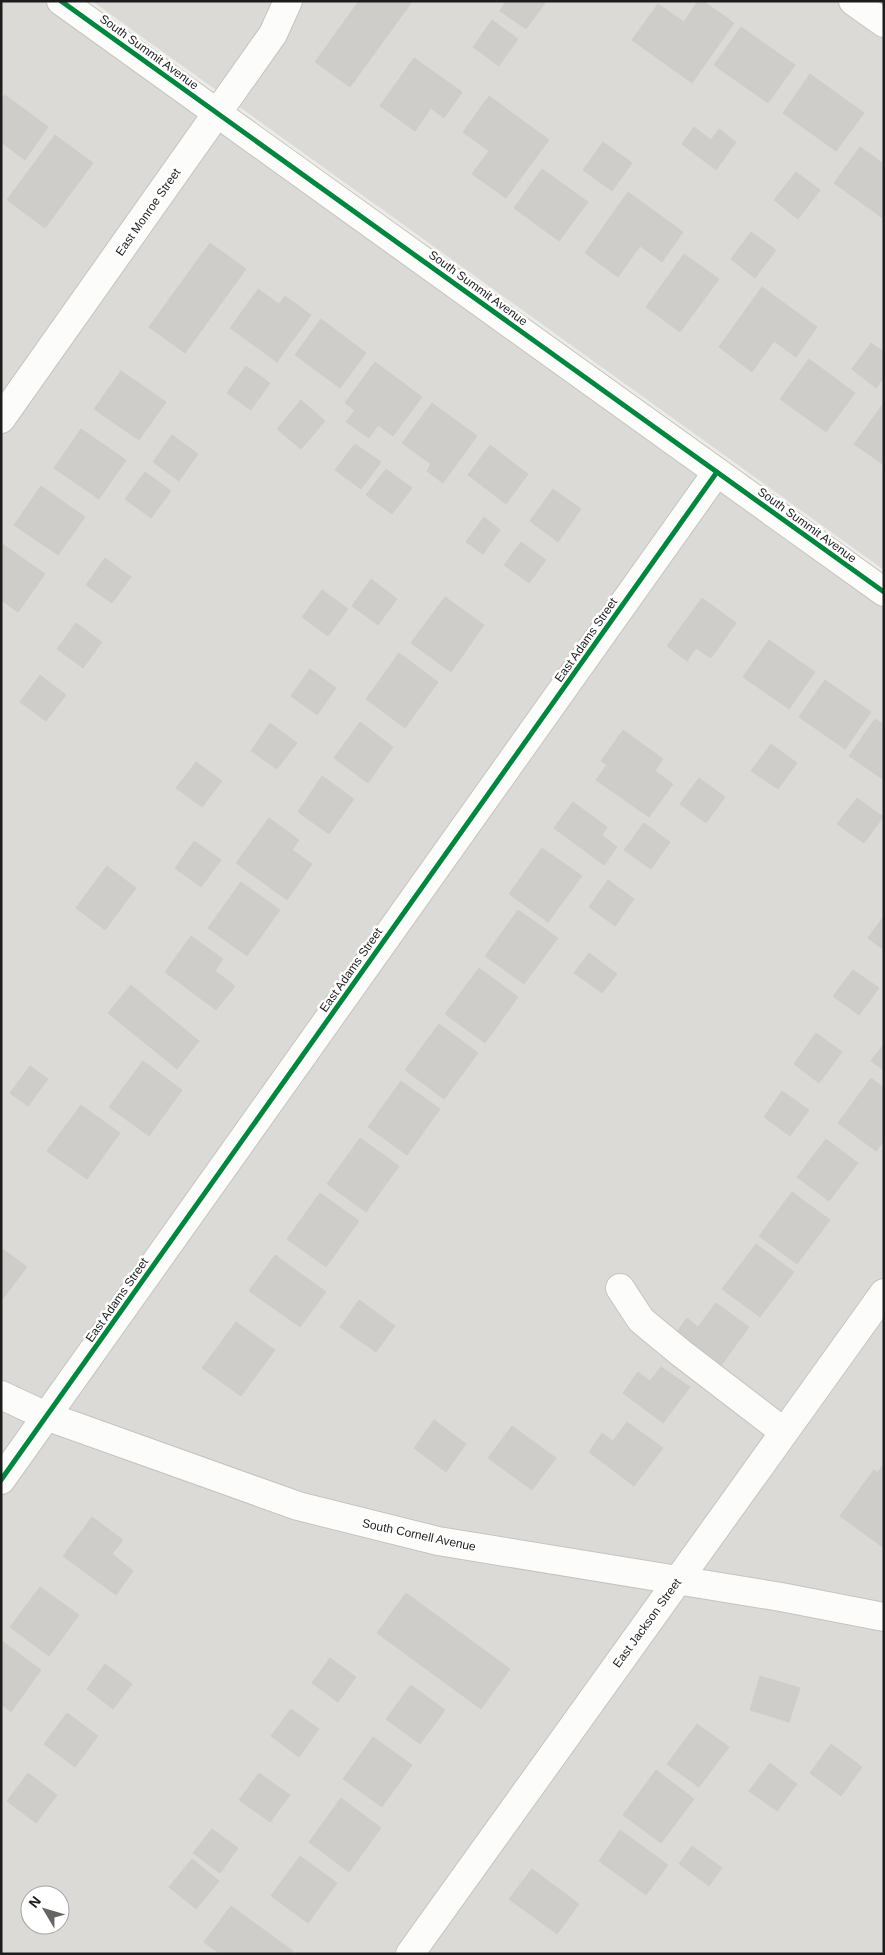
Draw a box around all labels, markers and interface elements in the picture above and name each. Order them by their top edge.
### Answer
street label: South Summit Avenue [97,12,201,93]
street label: East Monroe Street [113,165,184,258]
street label: South Summit Avenue [426,248,530,329]
street label: South Summit Avenue [755,485,859,566]
street label: East Adams Street [552,595,621,685]
street label: East Adams Street [317,925,386,1015]
street label: East Adams Street [83,1255,152,1345]
street label: South Cornell Avenue [361,1516,477,1554]
street label: East Jackson Street [610,1575,684,1670]
north arrow [20,1885,70,1935]
text: N [25,1893,44,1911]

